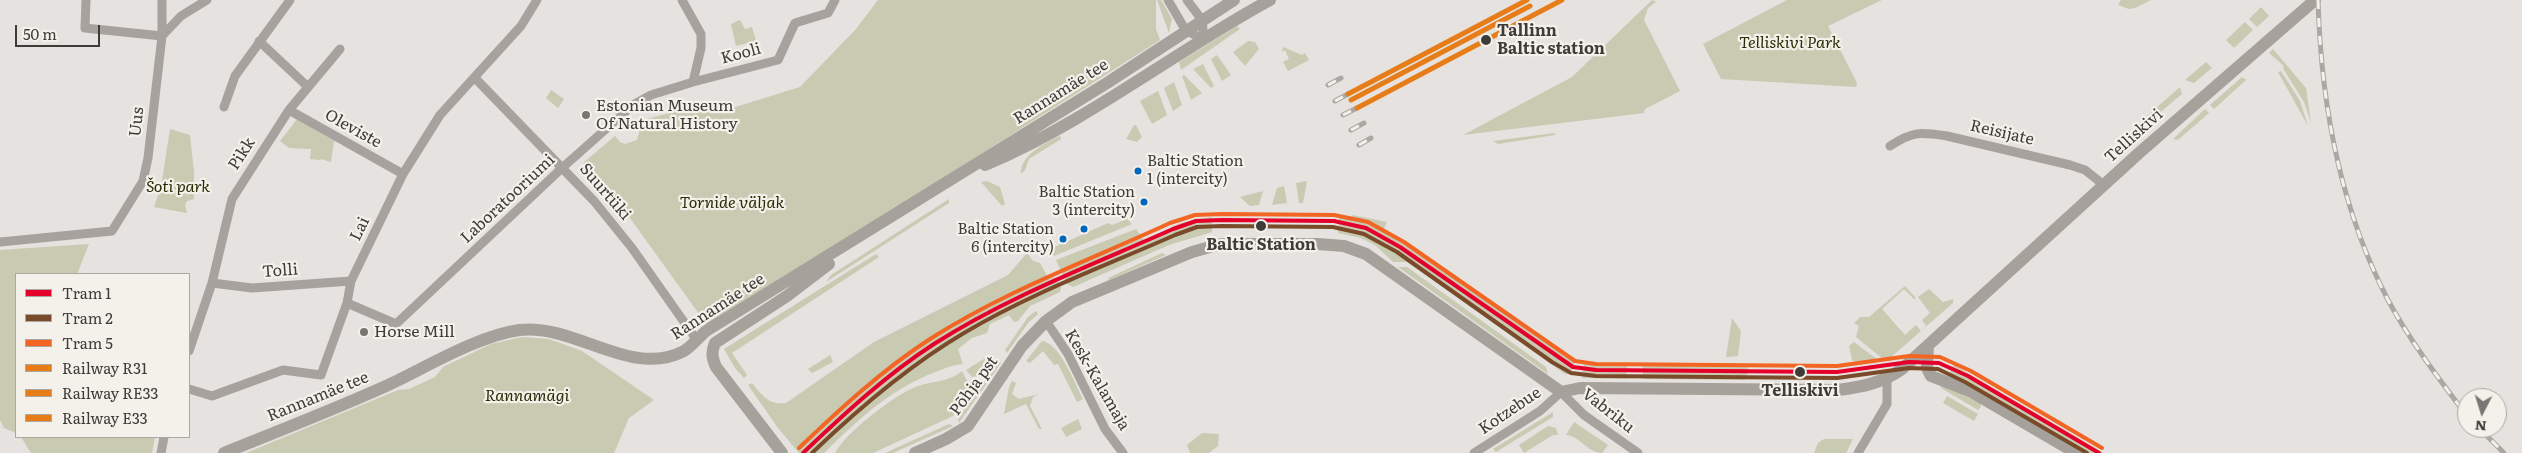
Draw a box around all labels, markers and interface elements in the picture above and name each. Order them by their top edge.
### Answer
scale bar [18,15,102,47]
place label: Tallinn Baltic station [1497,21,1605,59]
text: 50 m [23,22,57,45]
marker: Tallinn Baltic station [1479,33,1493,47]
park label: Telliskivi Park [1739,33,1841,53]
street label: Kooli [719,39,763,69]
street label: Rannamäe tee [1010,55,1112,129]
place label: Estonian Museum Of Natural History [596,96,738,134]
street label: Telliskivi [2101,105,2167,167]
street label: Uus [126,106,148,138]
street label: Oleviste [321,106,385,152]
marker: Estonian Museum Of Natural History [580,109,592,121]
street label: Reisijate [1968,116,2036,150]
street label: Pikk [225,134,259,174]
street label: Laboratooriumi [457,150,559,248]
place label: Baltic Station 1 (intercity) [1147,153,1243,188]
street label: Suurtüki [575,160,635,224]
marker: Baltic Station 1 (intercity) [1133,166,1143,176]
park label: Šoti park [146,177,210,197]
place label: Baltic Station 3 (intercity) [1039,184,1135,219]
park label: Tornide väljak [680,193,784,213]
marker: Baltic Station 3 (intercity) [1139,197,1149,207]
street label: Lai [346,214,374,244]
marker: Baltic Station [1254,219,1268,233]
place label: Baltic Station 6 (intercity) [958,221,1054,256]
unlabelled marker [1079,224,1089,234]
marker: Baltic Station 6 (intercity) [1058,234,1068,244]
place label: Baltic Station [1206,235,1316,255]
street label: Tolli [261,260,299,282]
street label: Rannamäe tee [668,270,768,344]
legend [15,273,190,438]
text: Tram 1 [62,281,111,304]
text: Tram 2 [62,306,113,329]
place label: Horse Mill [374,322,455,342]
marker: Horse Mill [358,326,370,338]
street label: Kesk-Kalamaja [1060,326,1134,434]
text: Tram 5 [62,331,113,354]
street label: Põhja pst [946,353,1002,419]
text: Railway R31 [62,356,147,379]
marker: Telliskivi [1793,365,1807,379]
street label: Rannamäe tee [264,368,372,426]
text: Railway RE33 [62,381,158,404]
place label: Telliskivi [1761,381,1839,401]
street label: Kotzebue [1475,383,1545,439]
street label: Vabriku [1578,385,1638,437]
park label: Rannamägi [485,386,569,406]
north arrow [2457,388,2507,438]
text: Railway E33 [62,406,148,429]
text: N [2474,416,2488,437]

